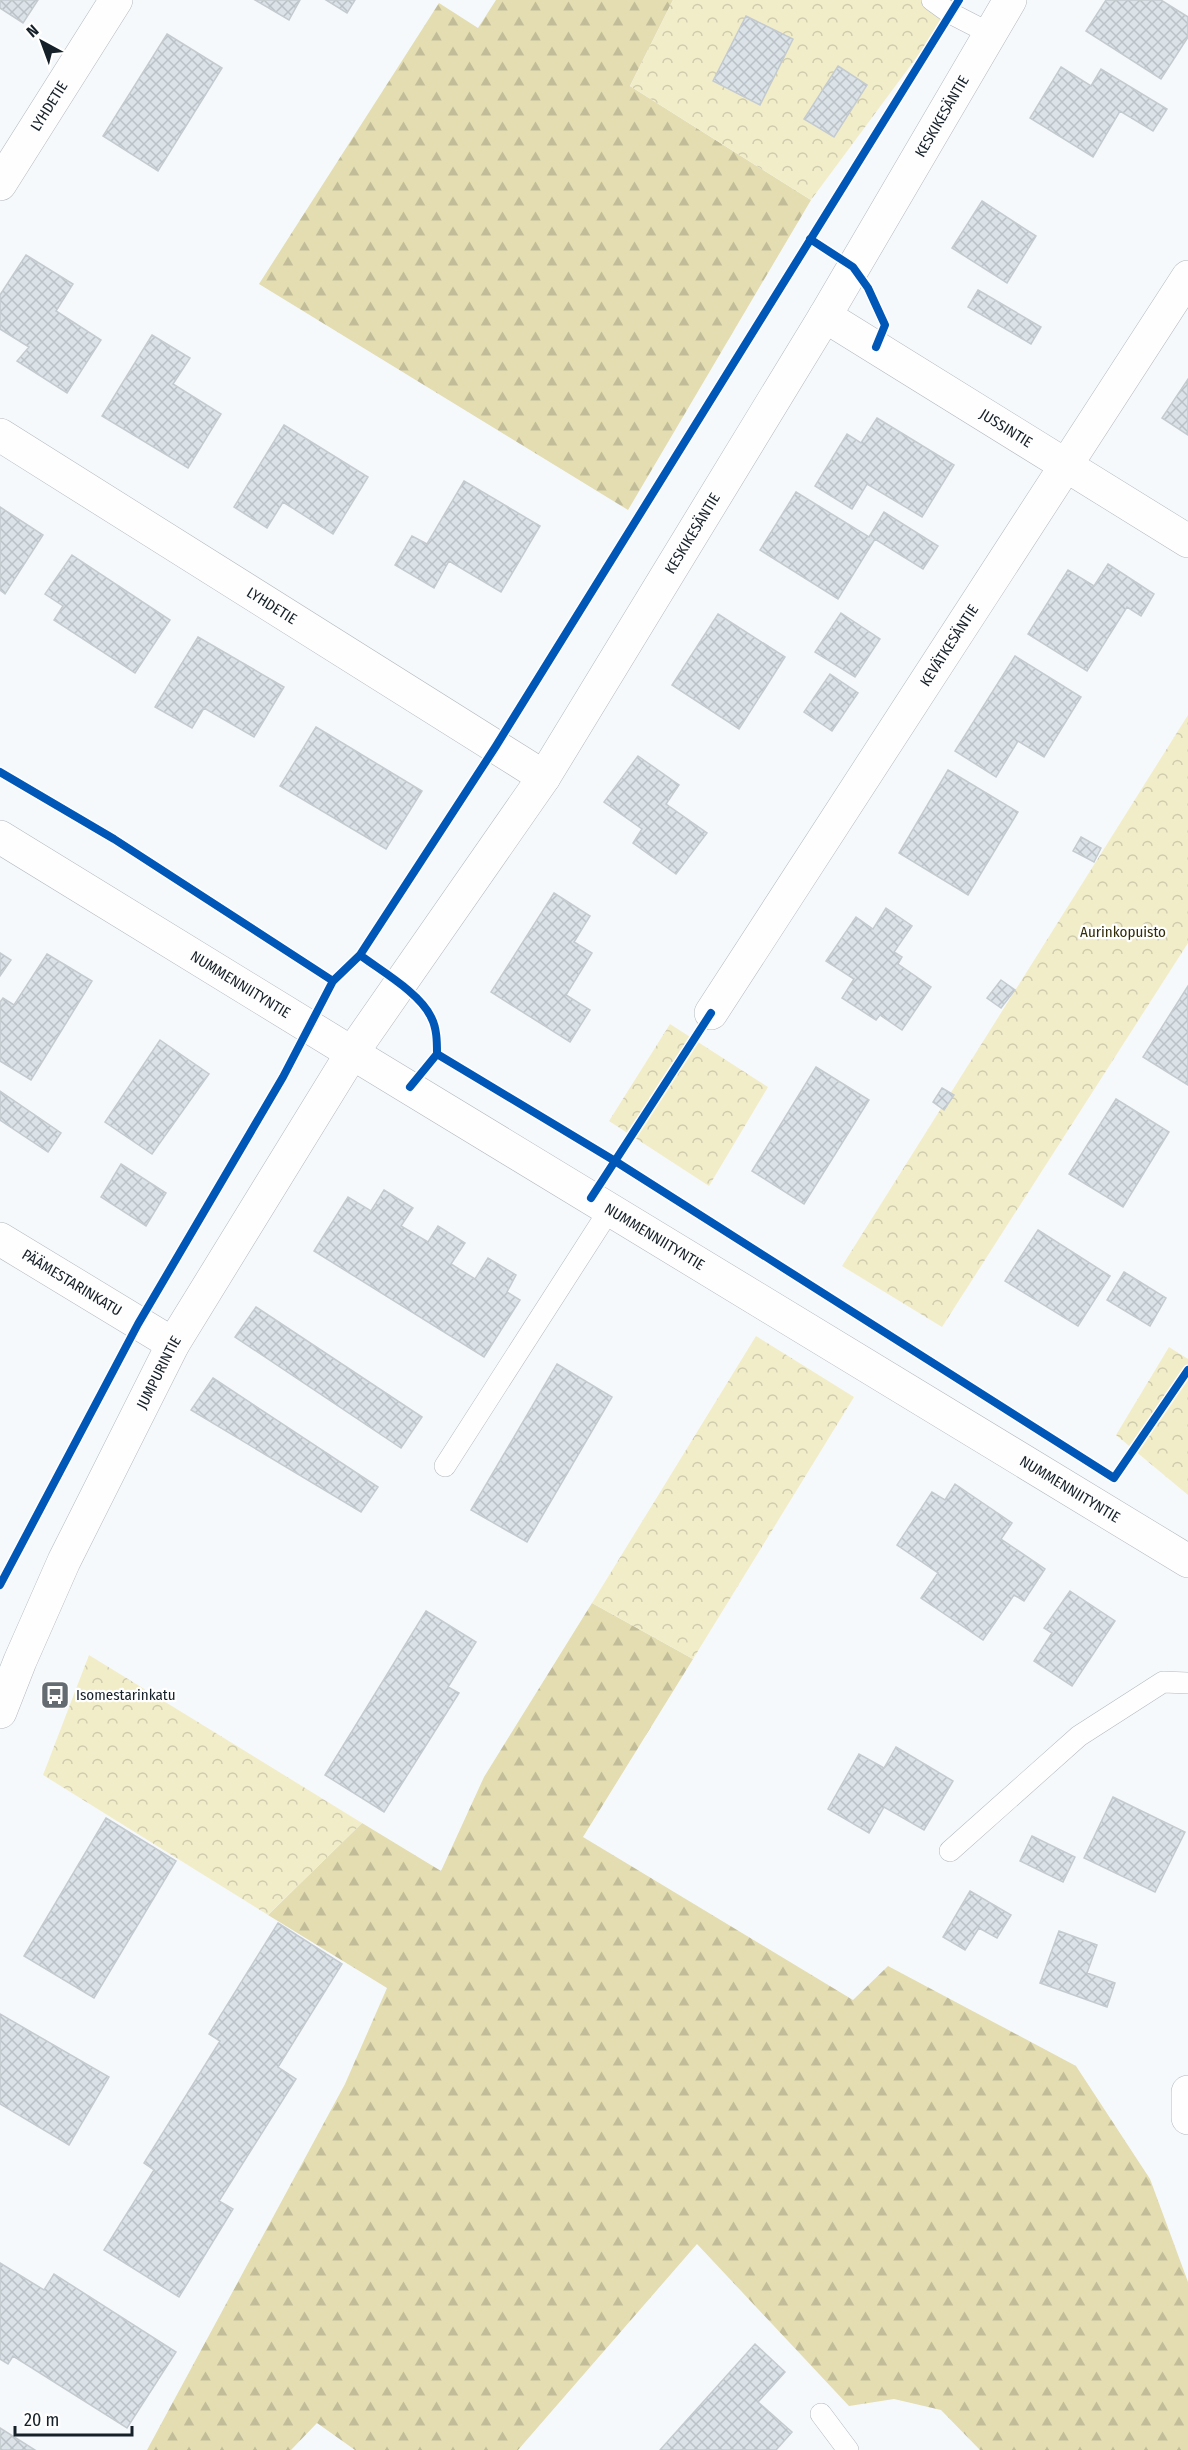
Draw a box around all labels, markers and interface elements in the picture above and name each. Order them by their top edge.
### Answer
north arrow [12,12,72,72]
text: N [23,21,42,41]
street label: KESKIKESÄNTIE [911,72,973,160]
street label: LYHDETIE [27,78,71,134]
street label: JUSSINTIE [976,405,1036,451]
street label: KESKIKESÄNTIE [661,490,724,577]
street label: LYHDETIE [243,583,300,628]
street label: KEVÄTKESÄNTIE [916,601,982,690]
park label: Aurinkopuisto [1080,923,1166,941]
street label: NUMMENNIITYNTIE [187,947,294,1022]
street label: NUMMENNIITYNTIE [601,1200,708,1274]
street label: PÄÄMESTARINKATU [19,1245,125,1320]
street label: JUMPURINTIE [133,1333,185,1412]
street label: NUMMENNIITYNTIE [1017,1452,1123,1526]
bus stop icon: Isomestarinkatu [39,1679,71,1711]
place label: Isomestarinkatu [76,1686,176,1704]
scale bar [15,2399,132,2437]
text: 20 m [24,2409,59,2431]

